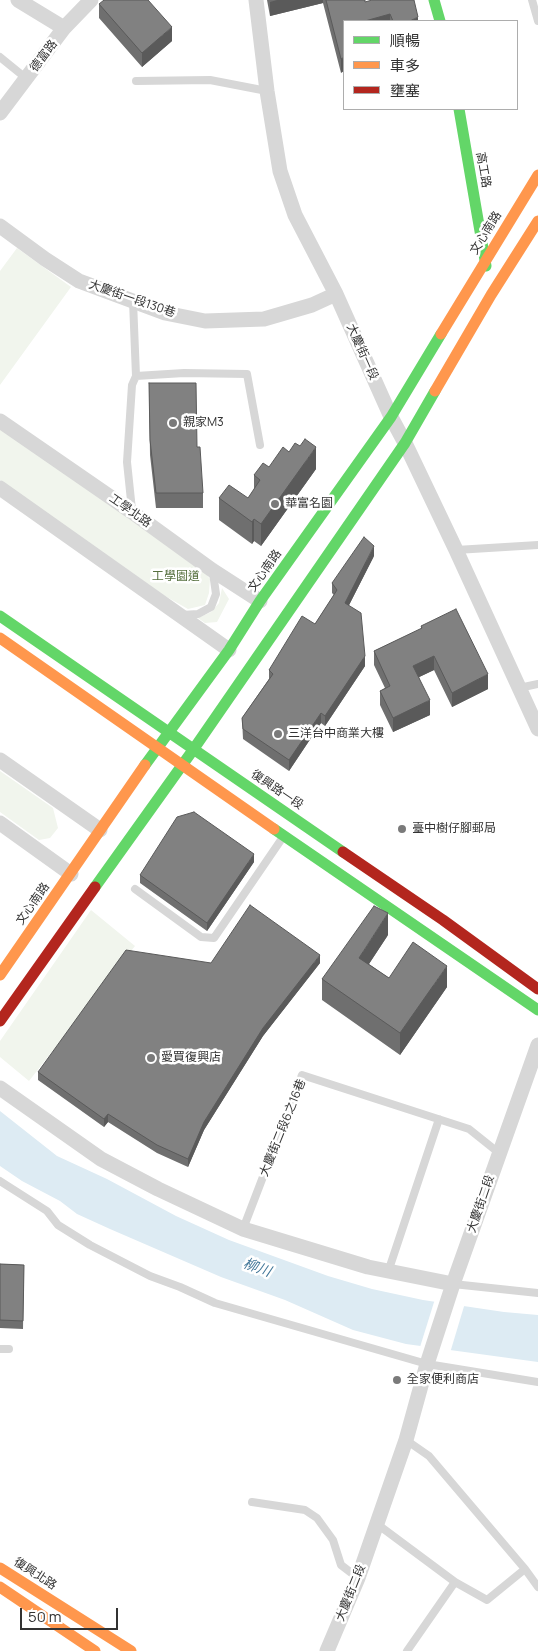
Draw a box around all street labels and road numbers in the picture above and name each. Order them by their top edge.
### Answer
street label: 德富路 [27,37,61,75]
street label: 高工路 [473,151,493,189]
street label: 文心南路 [467,209,505,257]
street label: 大慶街一段130巷 [87,277,177,321]
street label: 大慶街一段 [343,322,381,382]
street label: 工學北路 [106,491,154,531]
street label: 文心南路 [245,547,285,595]
street label: 復興路一段 [248,767,306,813]
street label: 文心南路 [13,880,53,928]
street label: 大慶街二段6之16巷 [257,1077,309,1179]
street label: 大慶街二段 [464,1173,498,1235]
street label: 復興北路 [11,1555,59,1593]
street label: 大慶街二段 [333,1562,369,1624]

